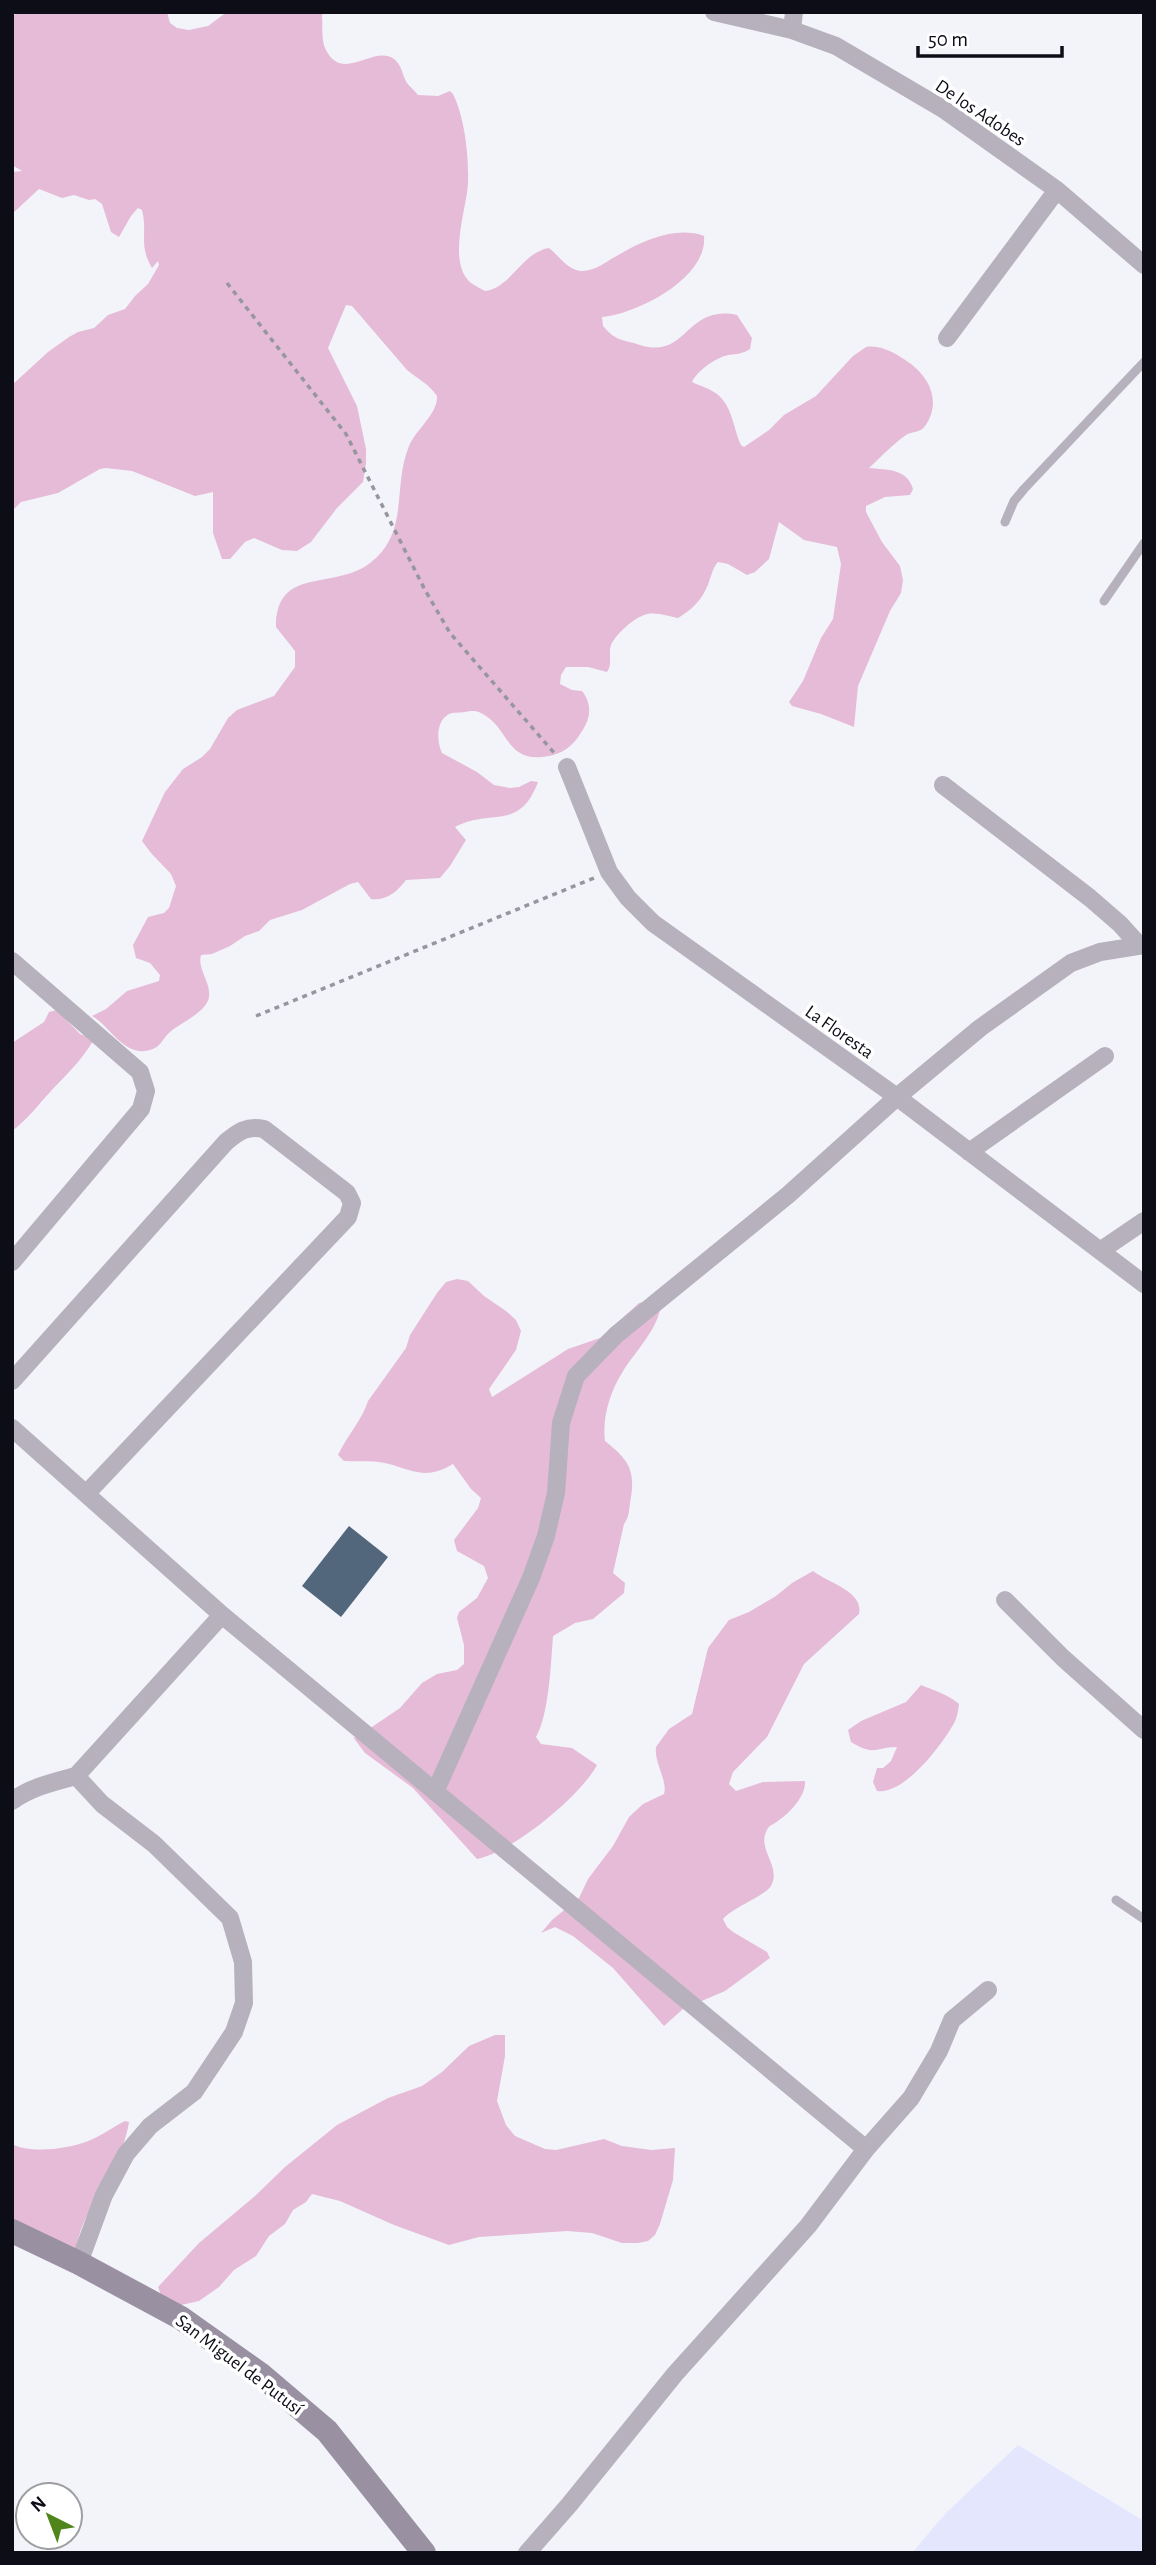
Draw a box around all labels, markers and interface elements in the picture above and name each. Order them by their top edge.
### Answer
scale bar [918,14,1062,58]
text: 50 m [928,29,968,50]
street label: De los Adobes [932,76,1028,150]
street label: La Floresta [801,1002,877,1063]
street label: San Miguel de Putusí [172,2311,306,2419]
north arrow [14,2481,84,2551]
text: N [27,2493,50,2516]

